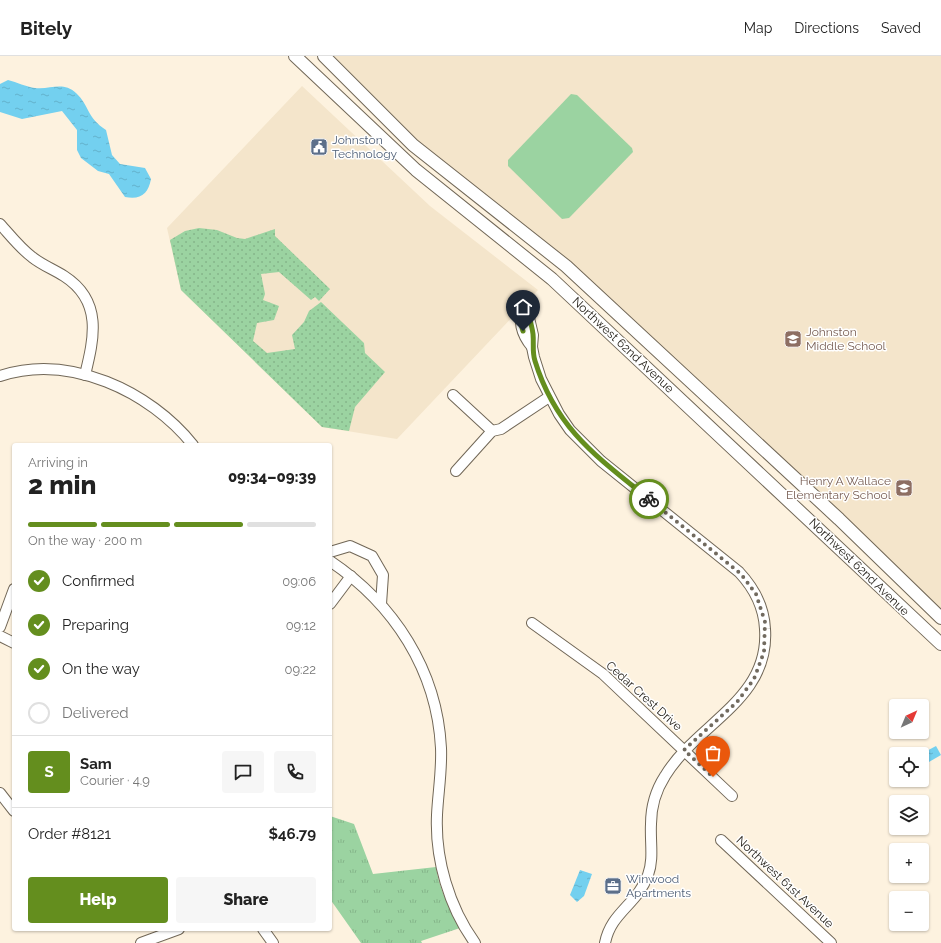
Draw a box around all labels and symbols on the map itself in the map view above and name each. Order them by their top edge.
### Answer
place label: Johnston Technology [332,133,398,161]
public building icon: Johnston Technology [309,137,329,157]
pin [506,290,540,331]
street label: Northwest 62nd Avenue [569,294,677,396]
place label: Johnston Middle School [806,325,887,353]
school or university icon: Johnston Middle School [783,329,803,349]
place label: Henry A Wallace Elementary School [786,474,892,502]
school or university icon: Henry A Wallace Elementary School [894,478,914,498]
courier [629,479,669,519]
street label: Northwest 62nd Avenue [806,516,912,618]
street label: Cedar Crest Drive [603,658,685,734]
north arrow [889,699,929,739]
pin [696,736,730,777]
street label: Northwest 61st Avenue [733,833,837,931]
place label: Winwood Apartments [626,872,691,900]
office icon: Winwood Apartments [603,876,623,896]

